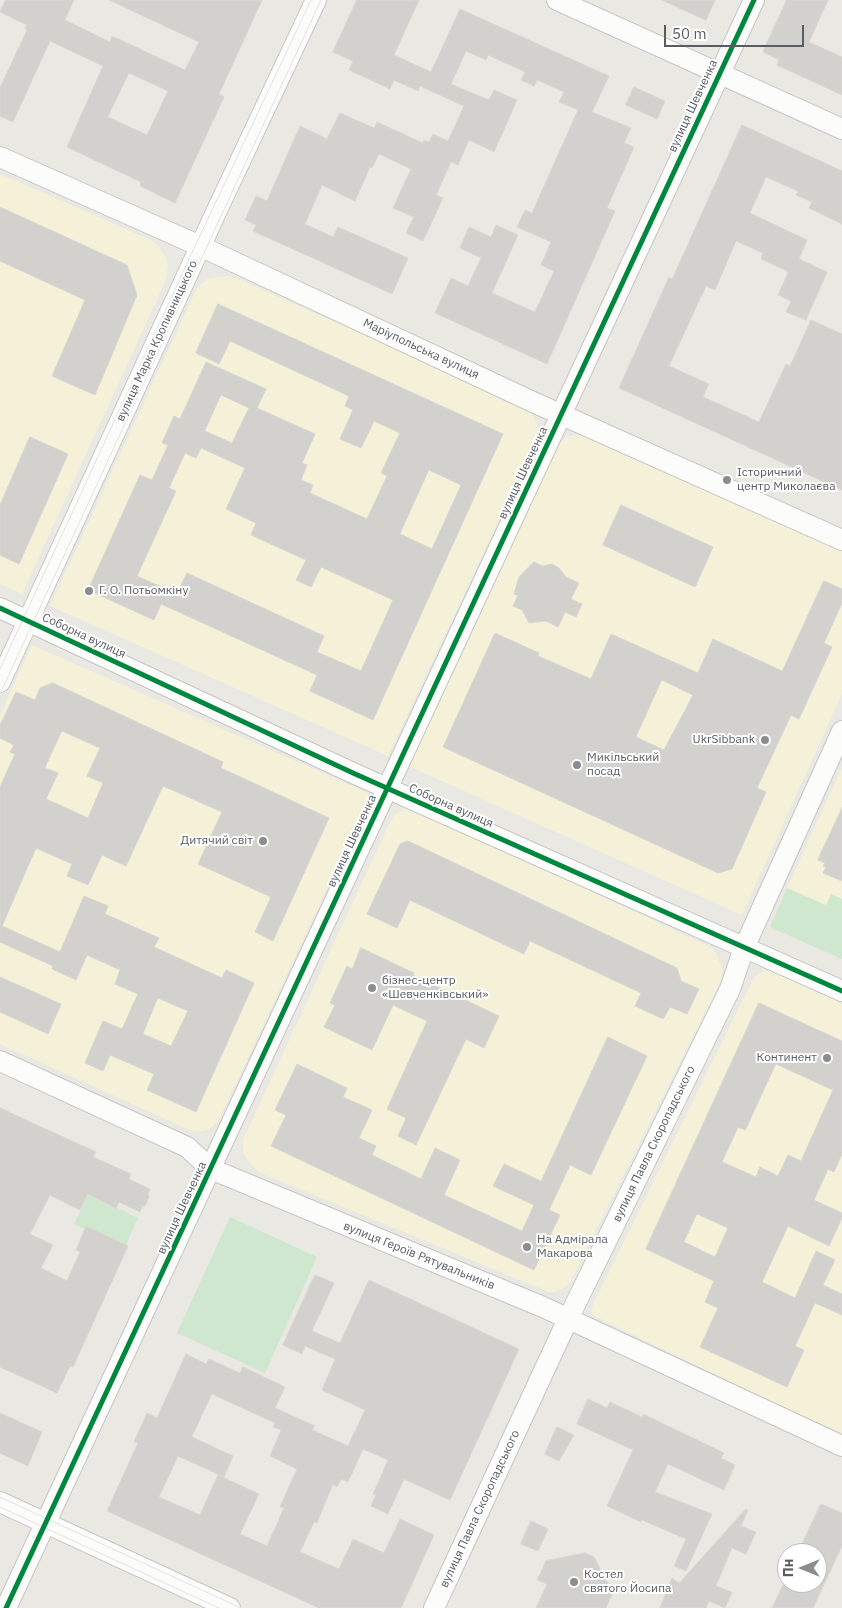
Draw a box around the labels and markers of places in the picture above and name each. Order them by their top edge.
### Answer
place label: Історичний центр Миколаєва [737,466,836,494]
marker: Історичний центр Миколаєва [721,474,733,486]
place label: Г. О. Потьомкіну [99,584,188,598]
marker: Г. О. Потьомкіну [83,585,95,597]
place label: UkrSibbank [693,733,755,747]
marker: UkrSibbank [759,734,771,746]
place label: Микільський посад [587,751,659,779]
marker: Микільський посад [571,759,583,771]
place label: Дитячий світ [180,834,253,848]
marker: Дитячий світ [257,835,269,847]
place label: бізнес-центр «Шевченківський» [382,974,488,1002]
marker: бізнес-центр «Шевченківський» [366,982,378,994]
place label: Континент [756,1051,817,1065]
marker: Континент [821,1052,833,1064]
place label: На Адмірала Макарова [537,1233,608,1261]
marker: На Адмірала Макарова [521,1241,533,1253]
place label: Костел святого Йосипа [584,1568,671,1596]
marker: Костел святого Йосипа [568,1576,580,1588]

